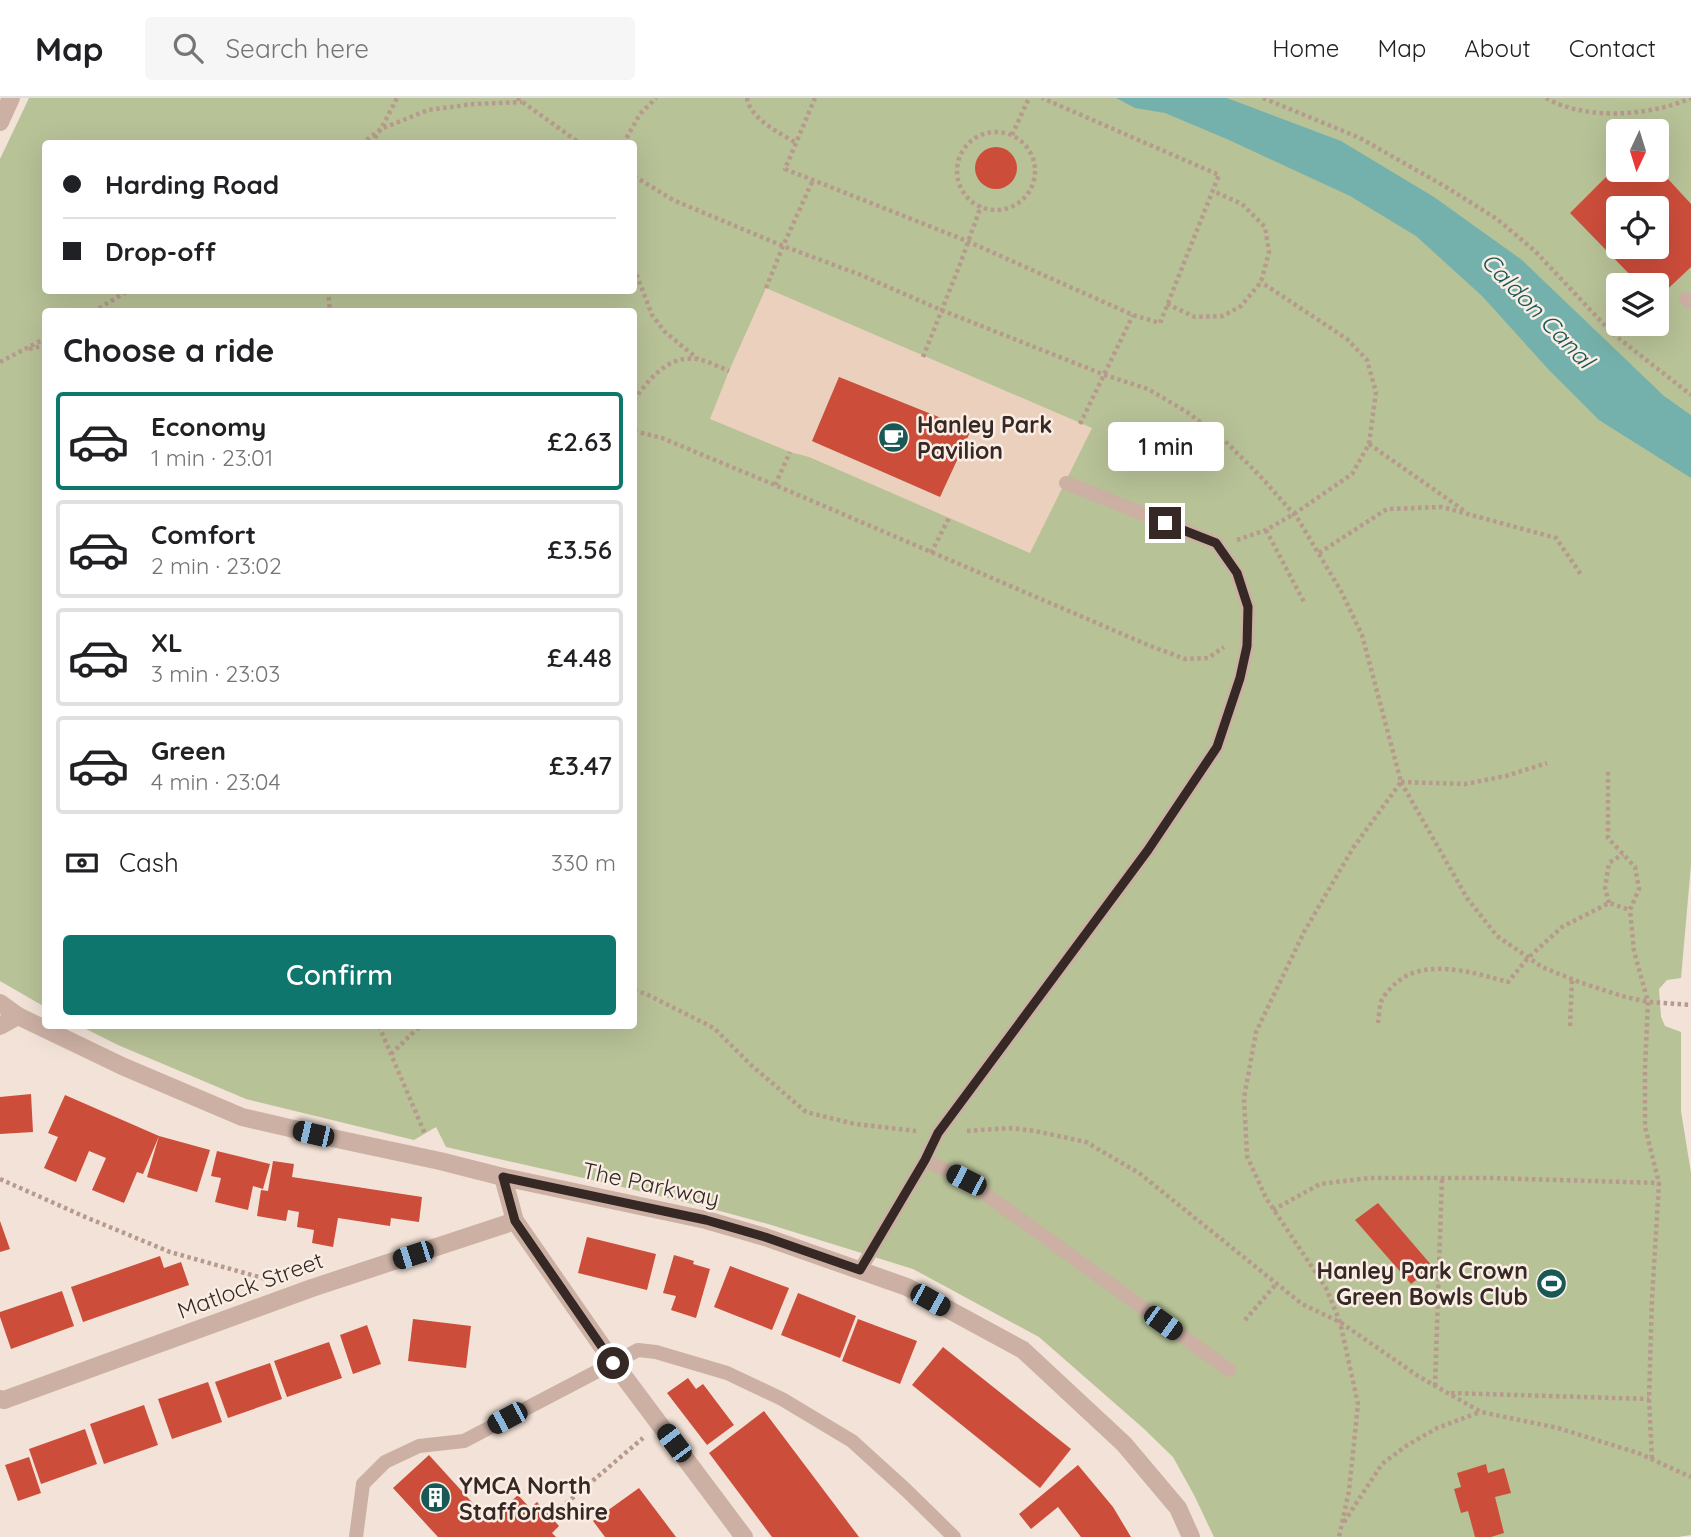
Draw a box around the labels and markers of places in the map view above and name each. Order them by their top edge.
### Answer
place label: Hanley Park Pavilion [917,410,1052,465]
cafe icon: Hanley Park Pavilion [877,420,911,454]
place label: Hanley Park Crown Green Bowls Club [1317,1256,1528,1311]
sports icon: Hanley Park Crown Green Bowls Club [1534,1266,1568,1300]
place label: YMCA North Staffordshire [459,1471,608,1526]
building icon: YMCA North Staffordshire [419,1481,453,1515]

